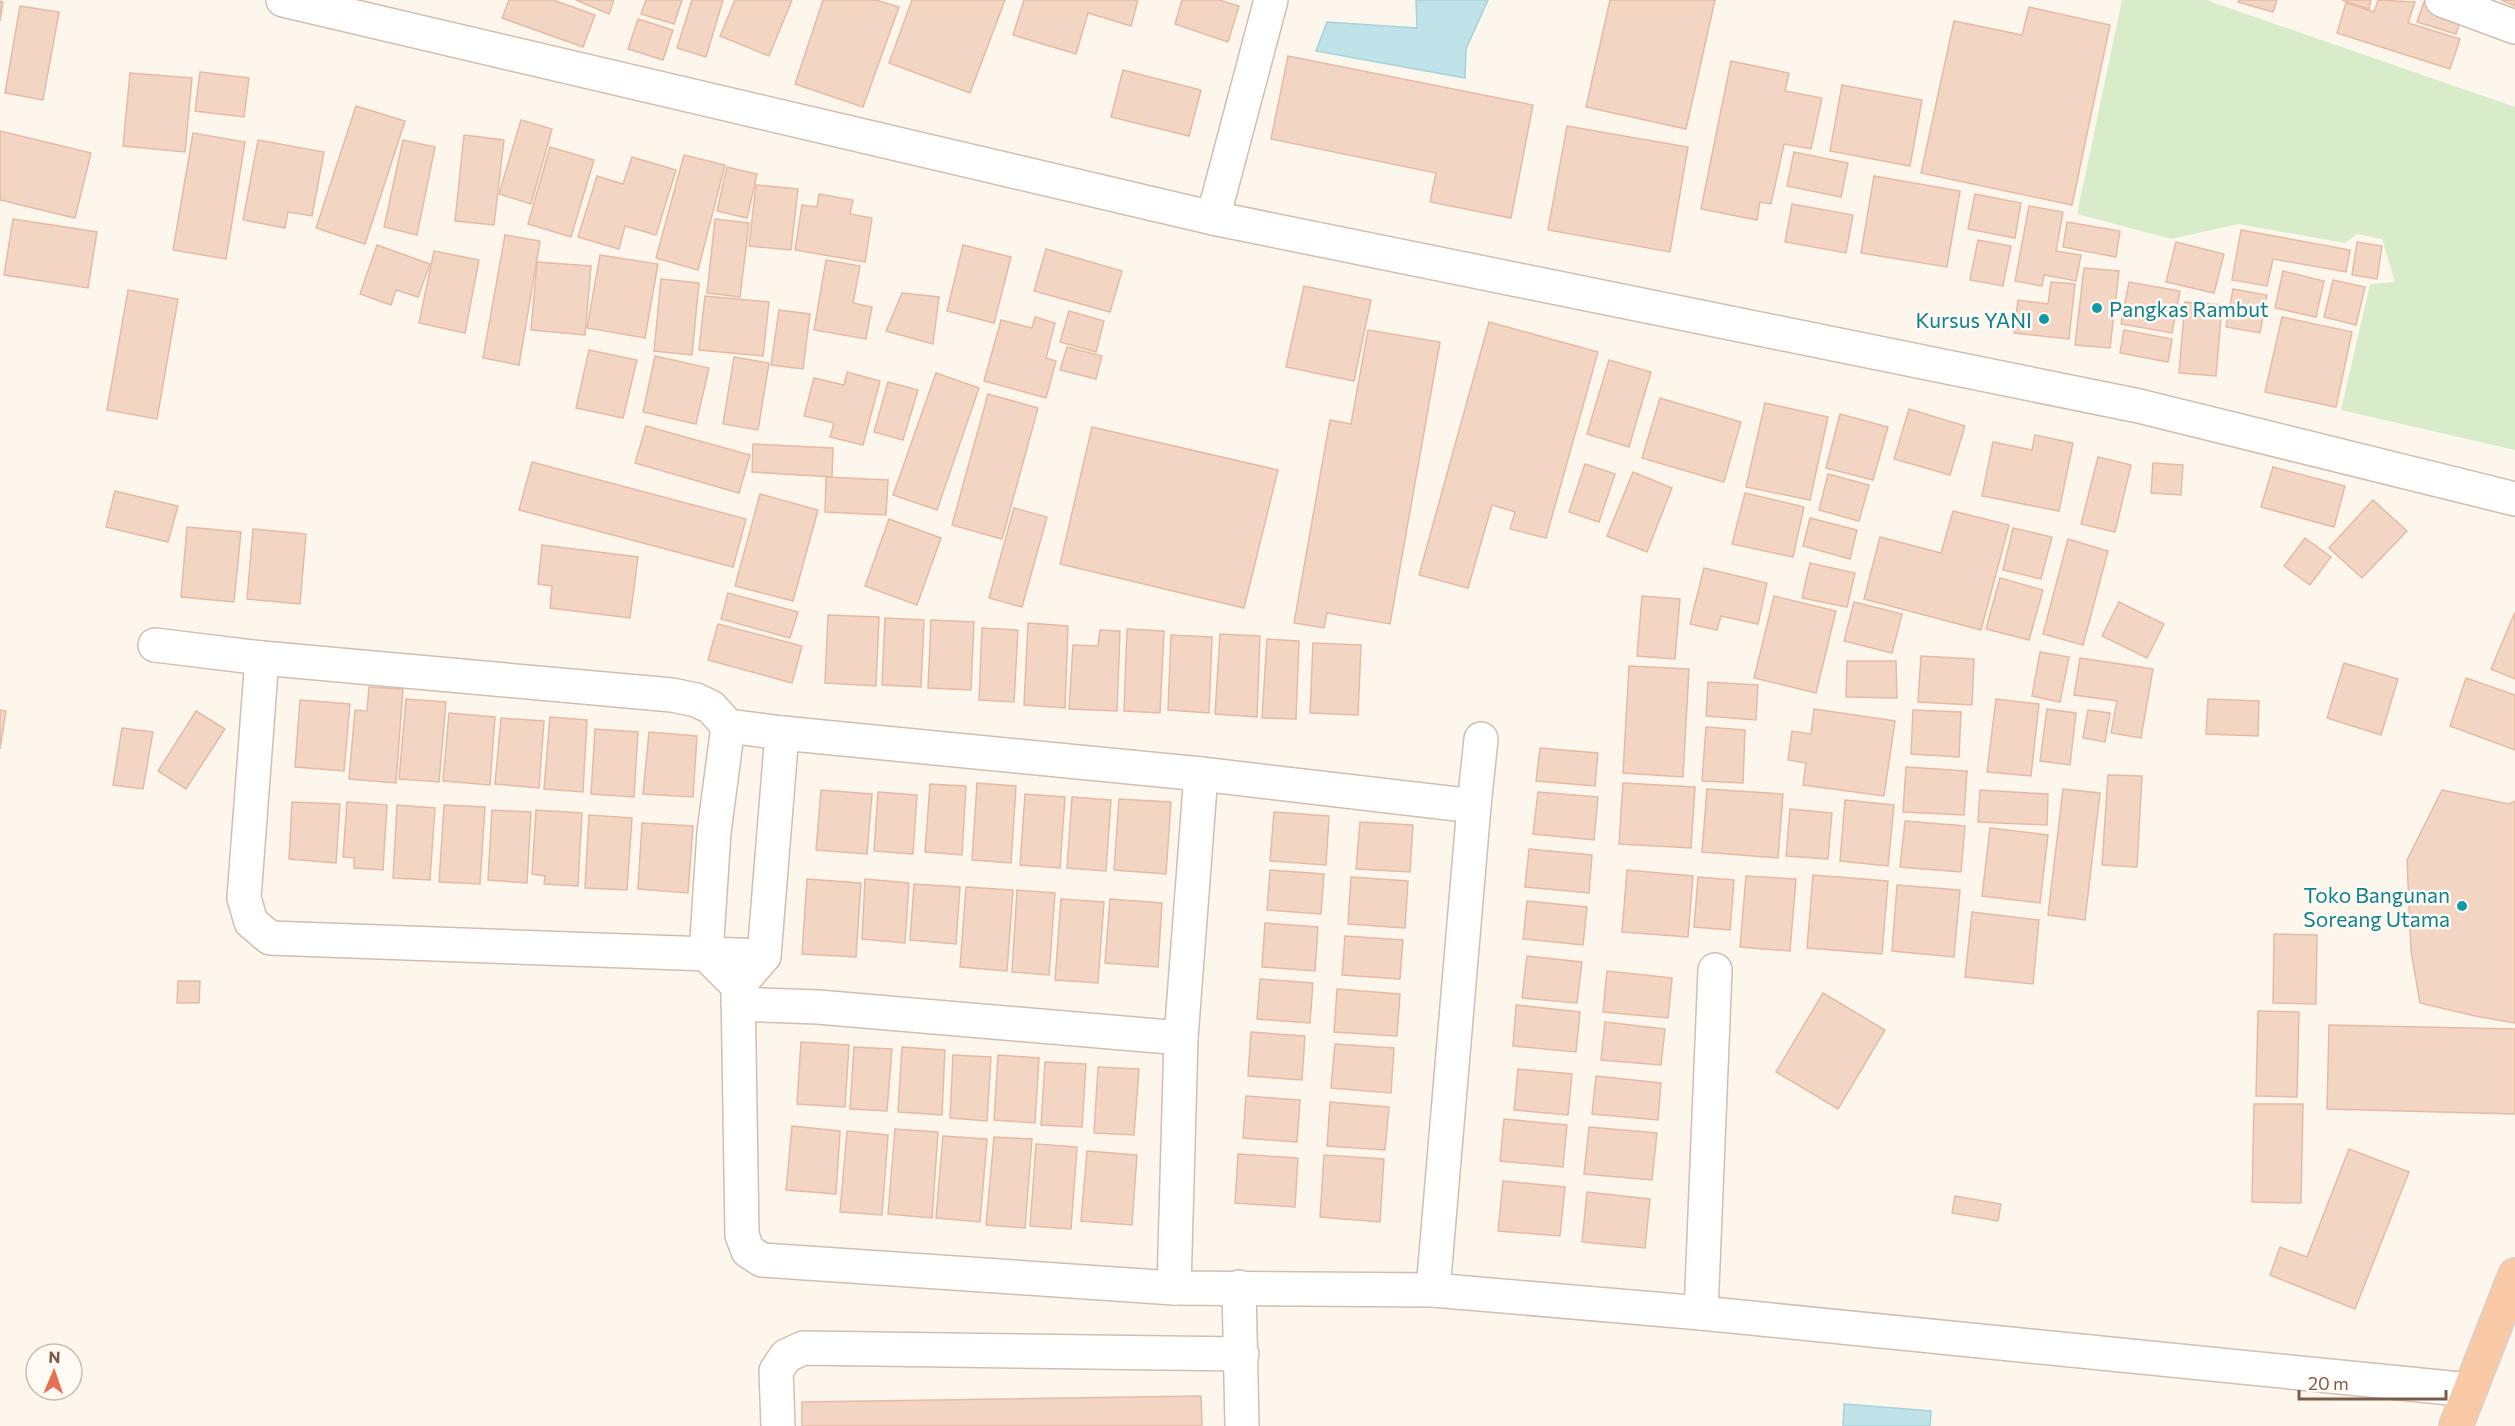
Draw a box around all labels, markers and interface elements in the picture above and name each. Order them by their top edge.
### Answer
place label: Pangkas Rambut [2109,296,2269,321]
marker: Pangkas Rambut [2090,301,2104,315]
place label: Kursus YANI [1916,307,2032,332]
marker: Kursus YANI [2037,312,2051,326]
place label: Toko Bangunan Soreang Utama [2303,882,2450,931]
marker: Toko Bangunan Soreang Utama [2455,899,2469,913]
north arrow [24,1342,84,1402]
text: N [48,1347,61,1366]
scale bar [2299,1363,2446,1401]
text: 20 m [2308,1372,2349,1394]

